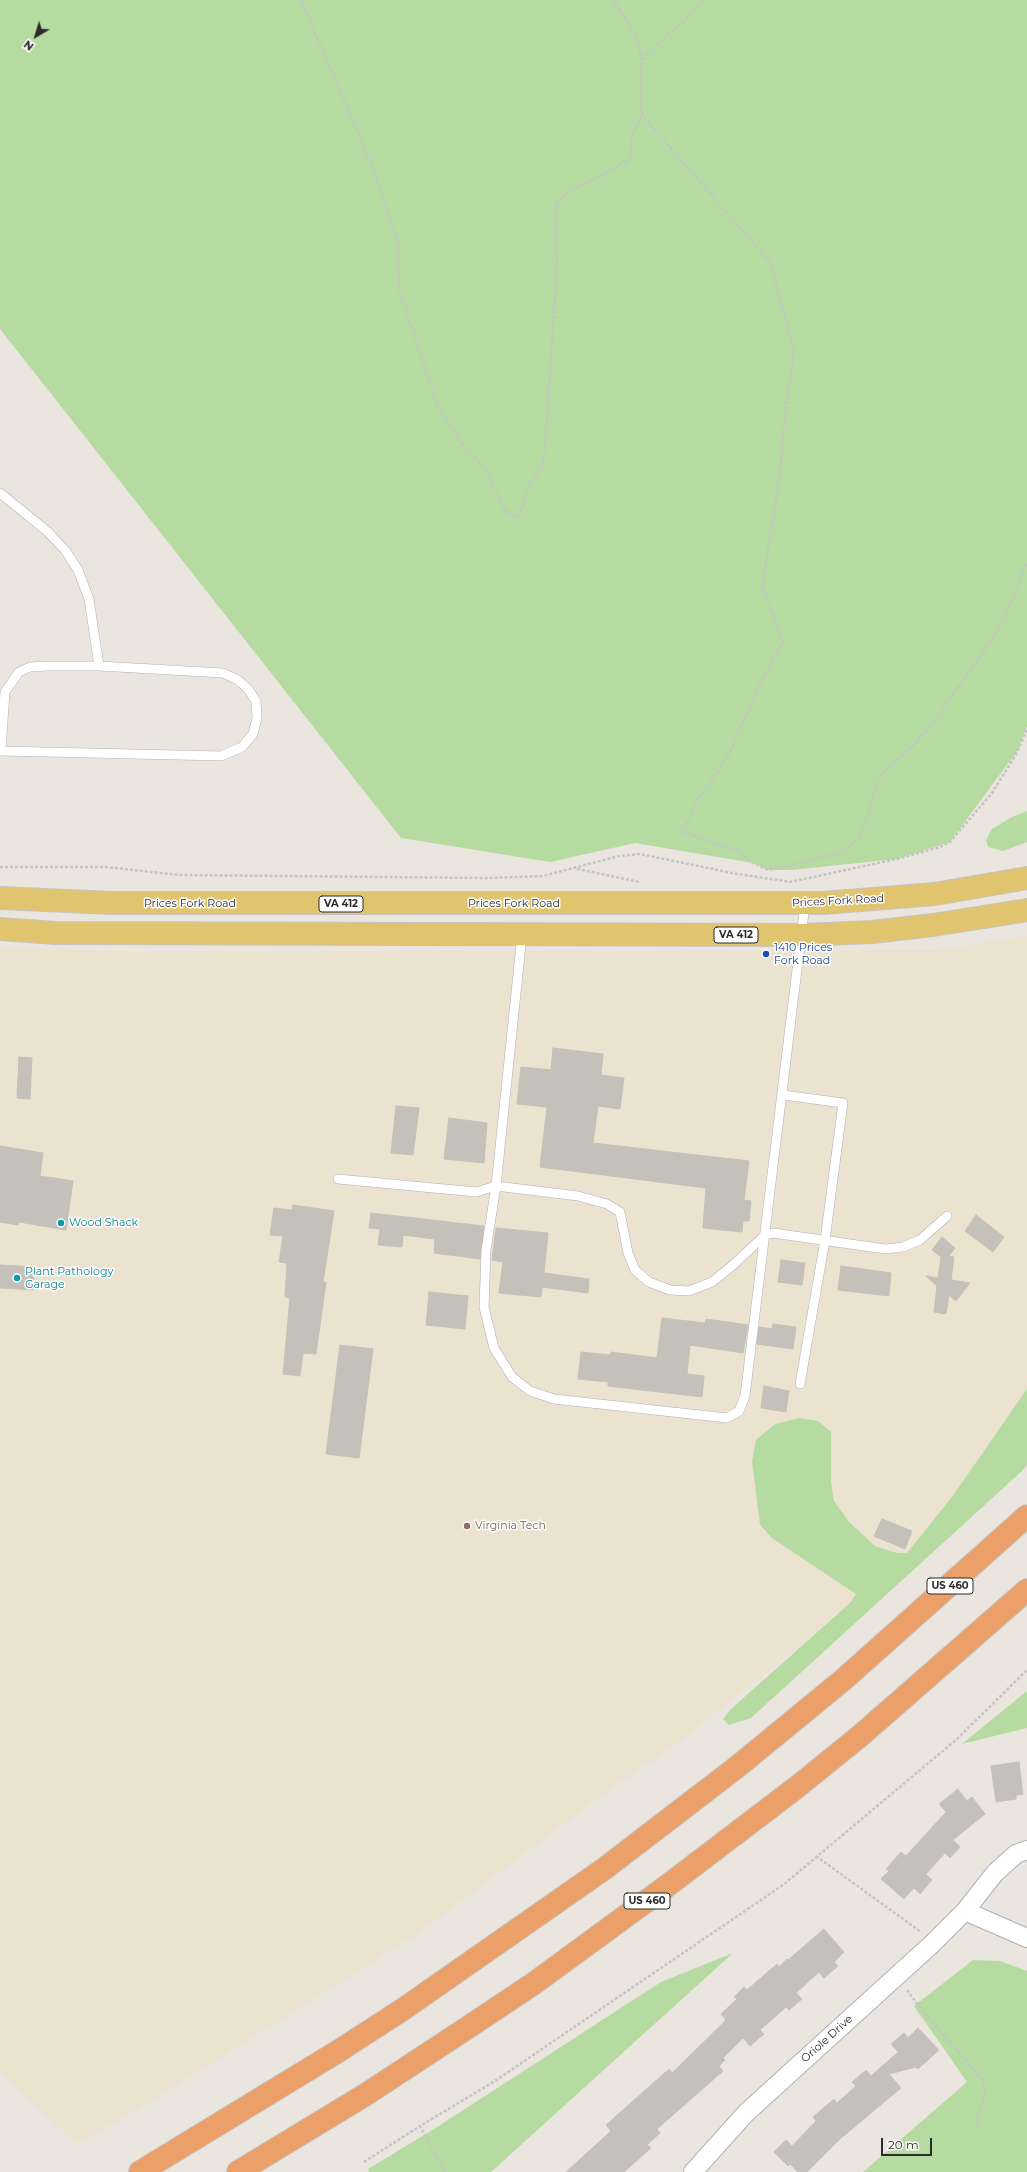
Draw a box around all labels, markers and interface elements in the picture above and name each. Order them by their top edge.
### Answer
north arrow [16,16,56,56]
text: N [21,37,36,54]
street label: Prices Fork Road [792,892,884,910]
road number: VA 412 [319,896,363,912]
street label: Prices Fork Road [144,897,236,911]
street label: Prices Fork Road [468,897,560,911]
road number: VA 412 [714,927,758,943]
place label: 1410 Prices Fork Road [774,941,832,967]
marker: 1410 Prices Fork Road [761,949,771,959]
place label: Wood Shack [69,1216,138,1230]
marker: Wood Shack [56,1218,66,1228]
place label: Plant Pathology Garage [25,1265,113,1291]
marker: Plant Pathology Garage [12,1273,22,1283]
place label: Virginia Tech [475,1519,546,1533]
marker: Virginia Tech [462,1521,472,1531]
road number: US 460 [927,1578,973,1594]
road number: US 460 [624,1893,670,1909]
street label: Oriole Drive [799,2012,855,2066]
scale bar [883,2130,934,2156]
text: 20 m [888,2137,919,2152]

